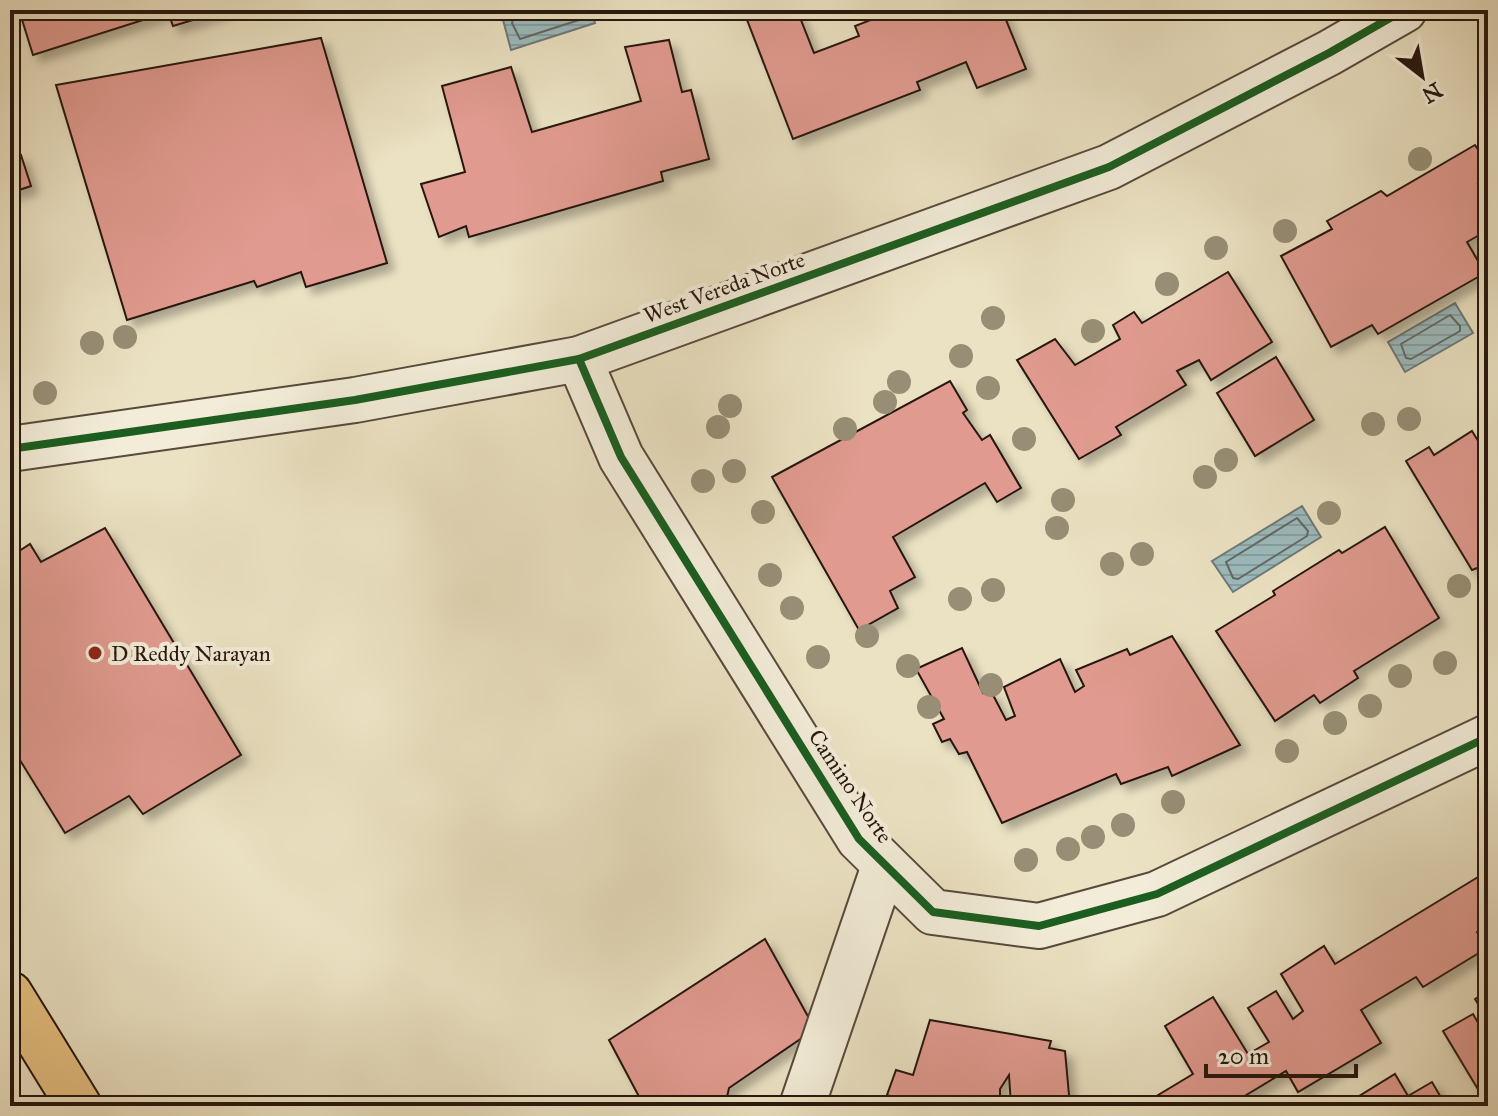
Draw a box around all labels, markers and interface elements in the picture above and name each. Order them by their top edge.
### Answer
north arrow [1382,36,1462,116]
text: N [1417,76,1447,109]
street label: West Vereda Norte [640,246,808,329]
place label: D Reddy Narayan [111,640,271,667]
marker: D Reddy Narayan [86,644,104,662]
street label: Camino Norte [803,724,899,848]
scale bar [1206,1028,1356,1078]
text: 20 m [1218,1041,1269,1071]

